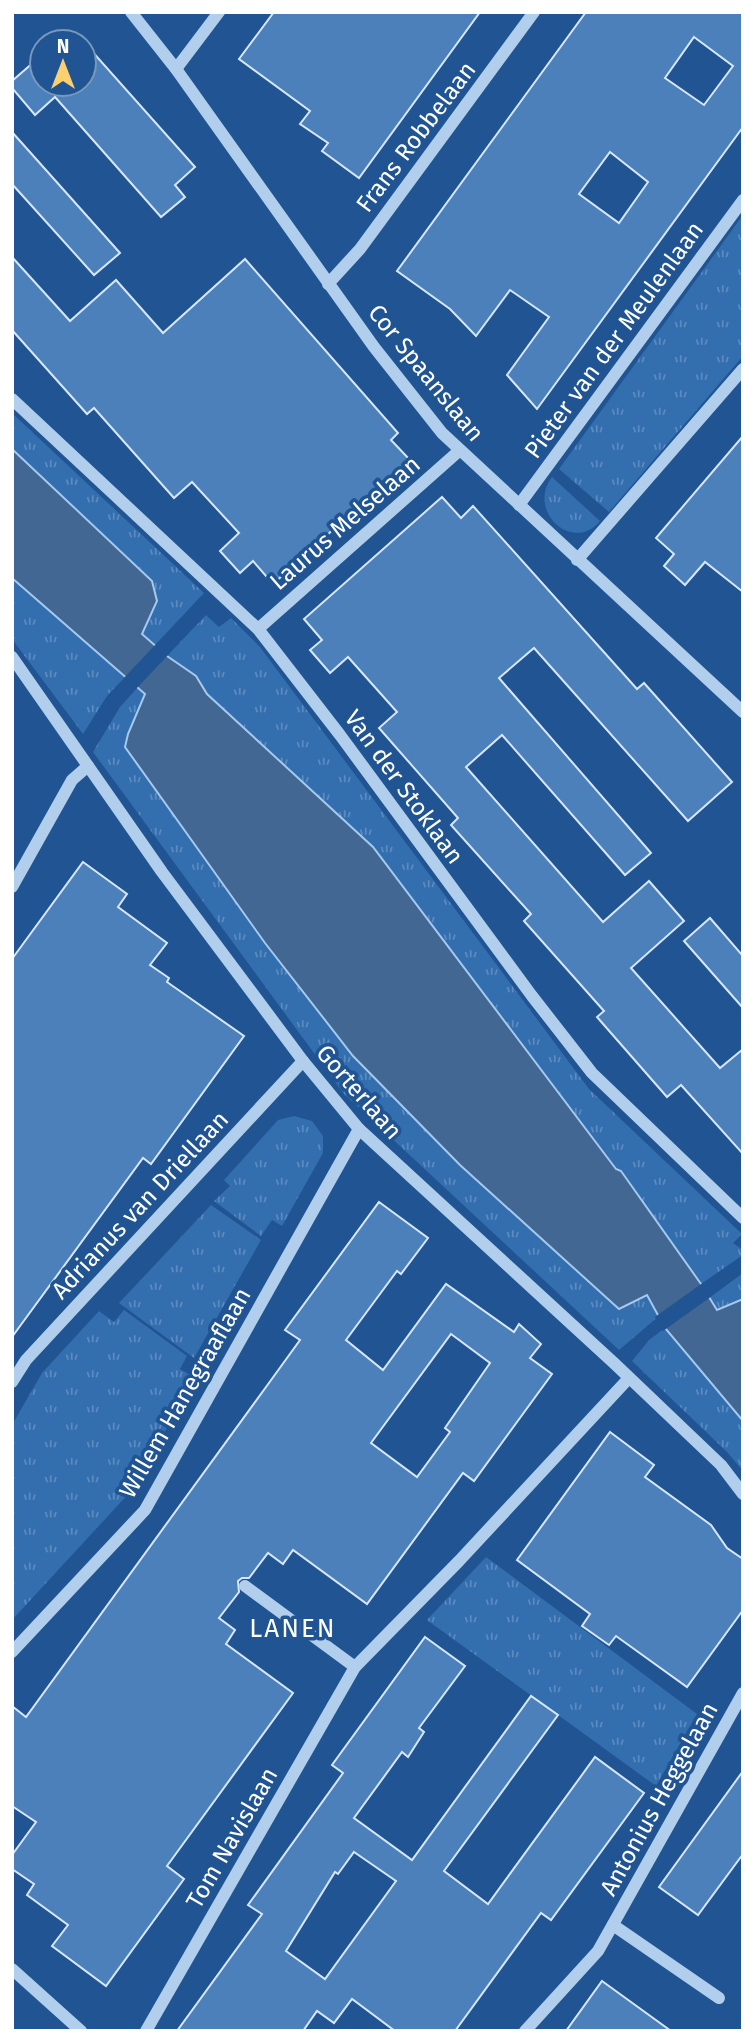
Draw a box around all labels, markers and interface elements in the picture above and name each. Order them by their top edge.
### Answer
north arrow [28,28,98,98]
text: N [57,35,69,58]
street label: Frans Robbelaan [350,56,482,218]
street label: Pieter van der Meulenlaan [519,216,709,464]
street label: Cor Spaanslaan [362,299,490,447]
street label: Laurus Melselaan [264,450,426,596]
street label: Van der Stoklaan [339,705,469,869]
street label: Gorterlaan [310,1039,408,1145]
street label: Adrianus van Driellaan [46,1105,234,1305]
street label: Willem Hanegraaflaan [113,1283,257,1503]
district label: LANEN [249,1613,337,1644]
street label: Antonius Heggelaan [594,1698,724,1900]
street label: Tom Navislaan [180,1763,284,1913]

